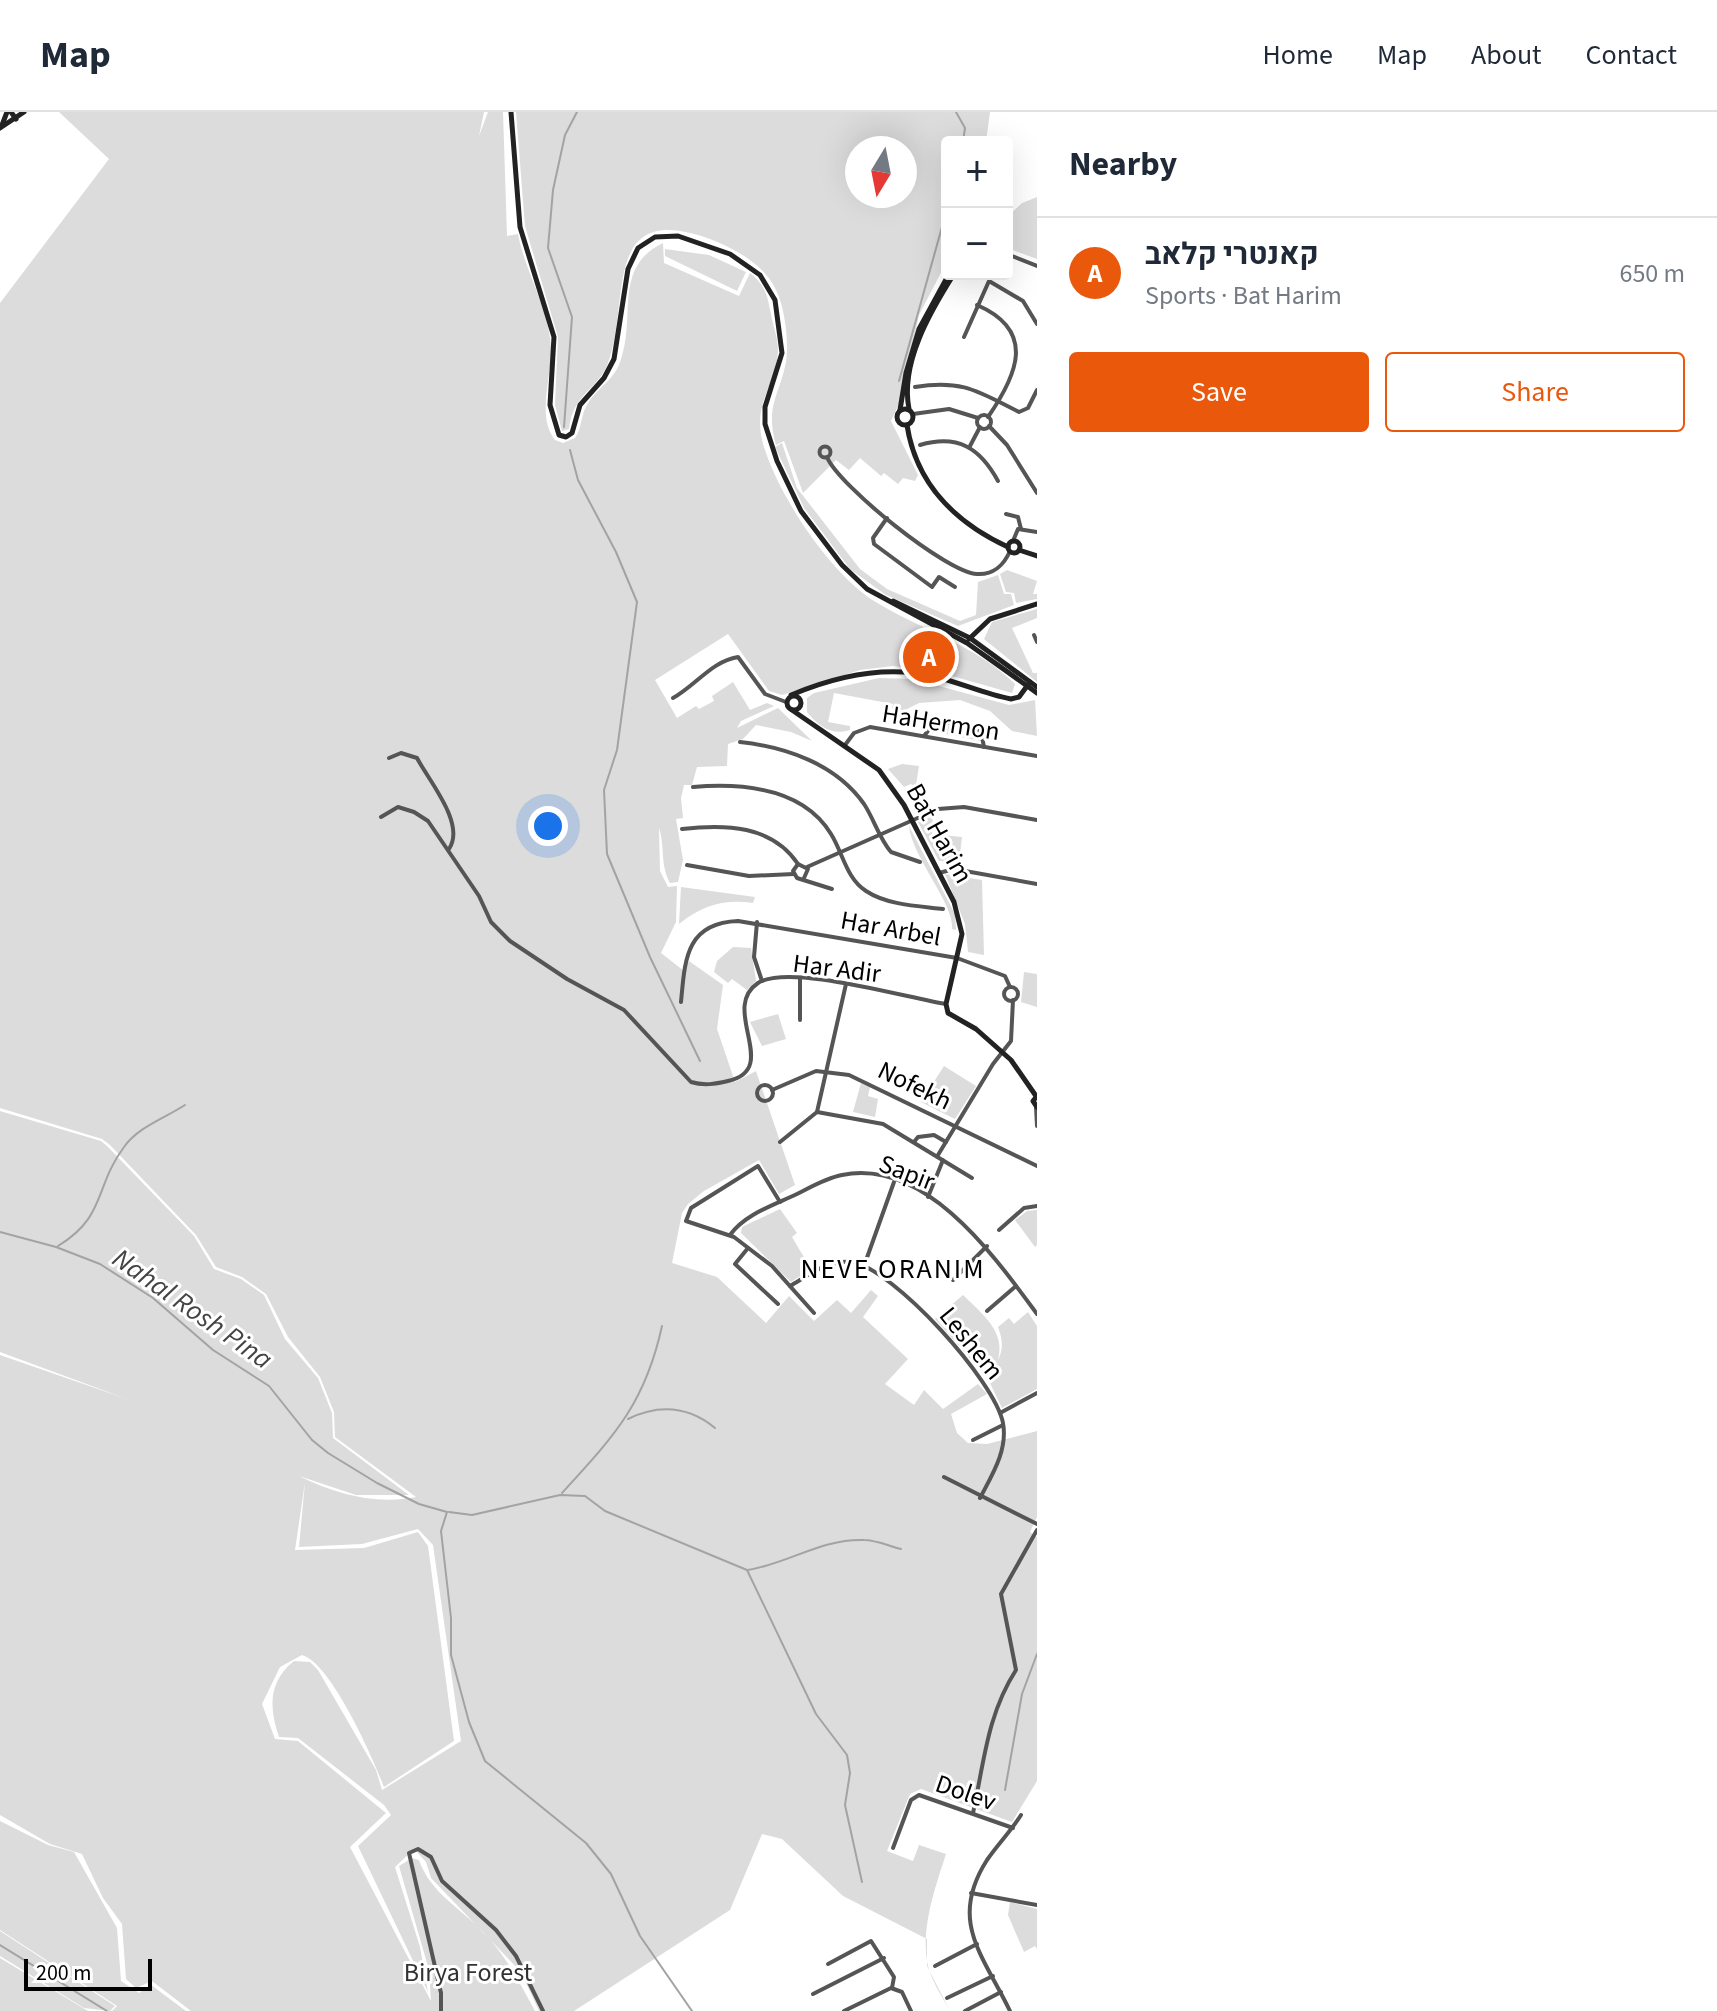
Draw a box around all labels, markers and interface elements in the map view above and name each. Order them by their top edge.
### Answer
text: Map [40,28,111,82]
text: Home [1262,35,1333,75]
text: Map [1377,35,1427,75]
text: About [1471,35,1542,75]
text: Contact [1586,35,1677,75]
north arrow [845,136,917,208]
map controls [941,136,1013,280]
button: + [941,136,1013,208]
text: Nearby [1069,140,1177,189]
button: − [941,208,1013,280]
text: קאנטרי קלאב [1145,233,1319,276]
text: A [1088,255,1102,292]
text: 650 m [1619,255,1685,292]
text: Sports · Bat Harim [1145,277,1342,314]
button: Save [1069,352,1369,432]
button: Share [1385,352,1685,432]
pin: A [903,627,955,687]
street label: HaHermon [879,695,1002,750]
street label: Bat Harim [897,777,982,890]
your location [528,806,568,846]
street label: Har Arbel [838,901,944,956]
street label: Har Adir [791,945,884,992]
street label: Nofekh [872,1052,958,1119]
street label: Sapir [874,1145,941,1200]
water label: Nahal Rosh Pina [104,1239,281,1379]
district label: NEVE ORANIM [800,1249,986,1289]
street label: Leshem [931,1299,1013,1388]
street label: Dolev [931,1765,1001,1820]
park label: Birya Forest [404,1954,533,1991]
scale bar [24,1955,152,1991]
text: 200 m [36,1957,91,1989]

